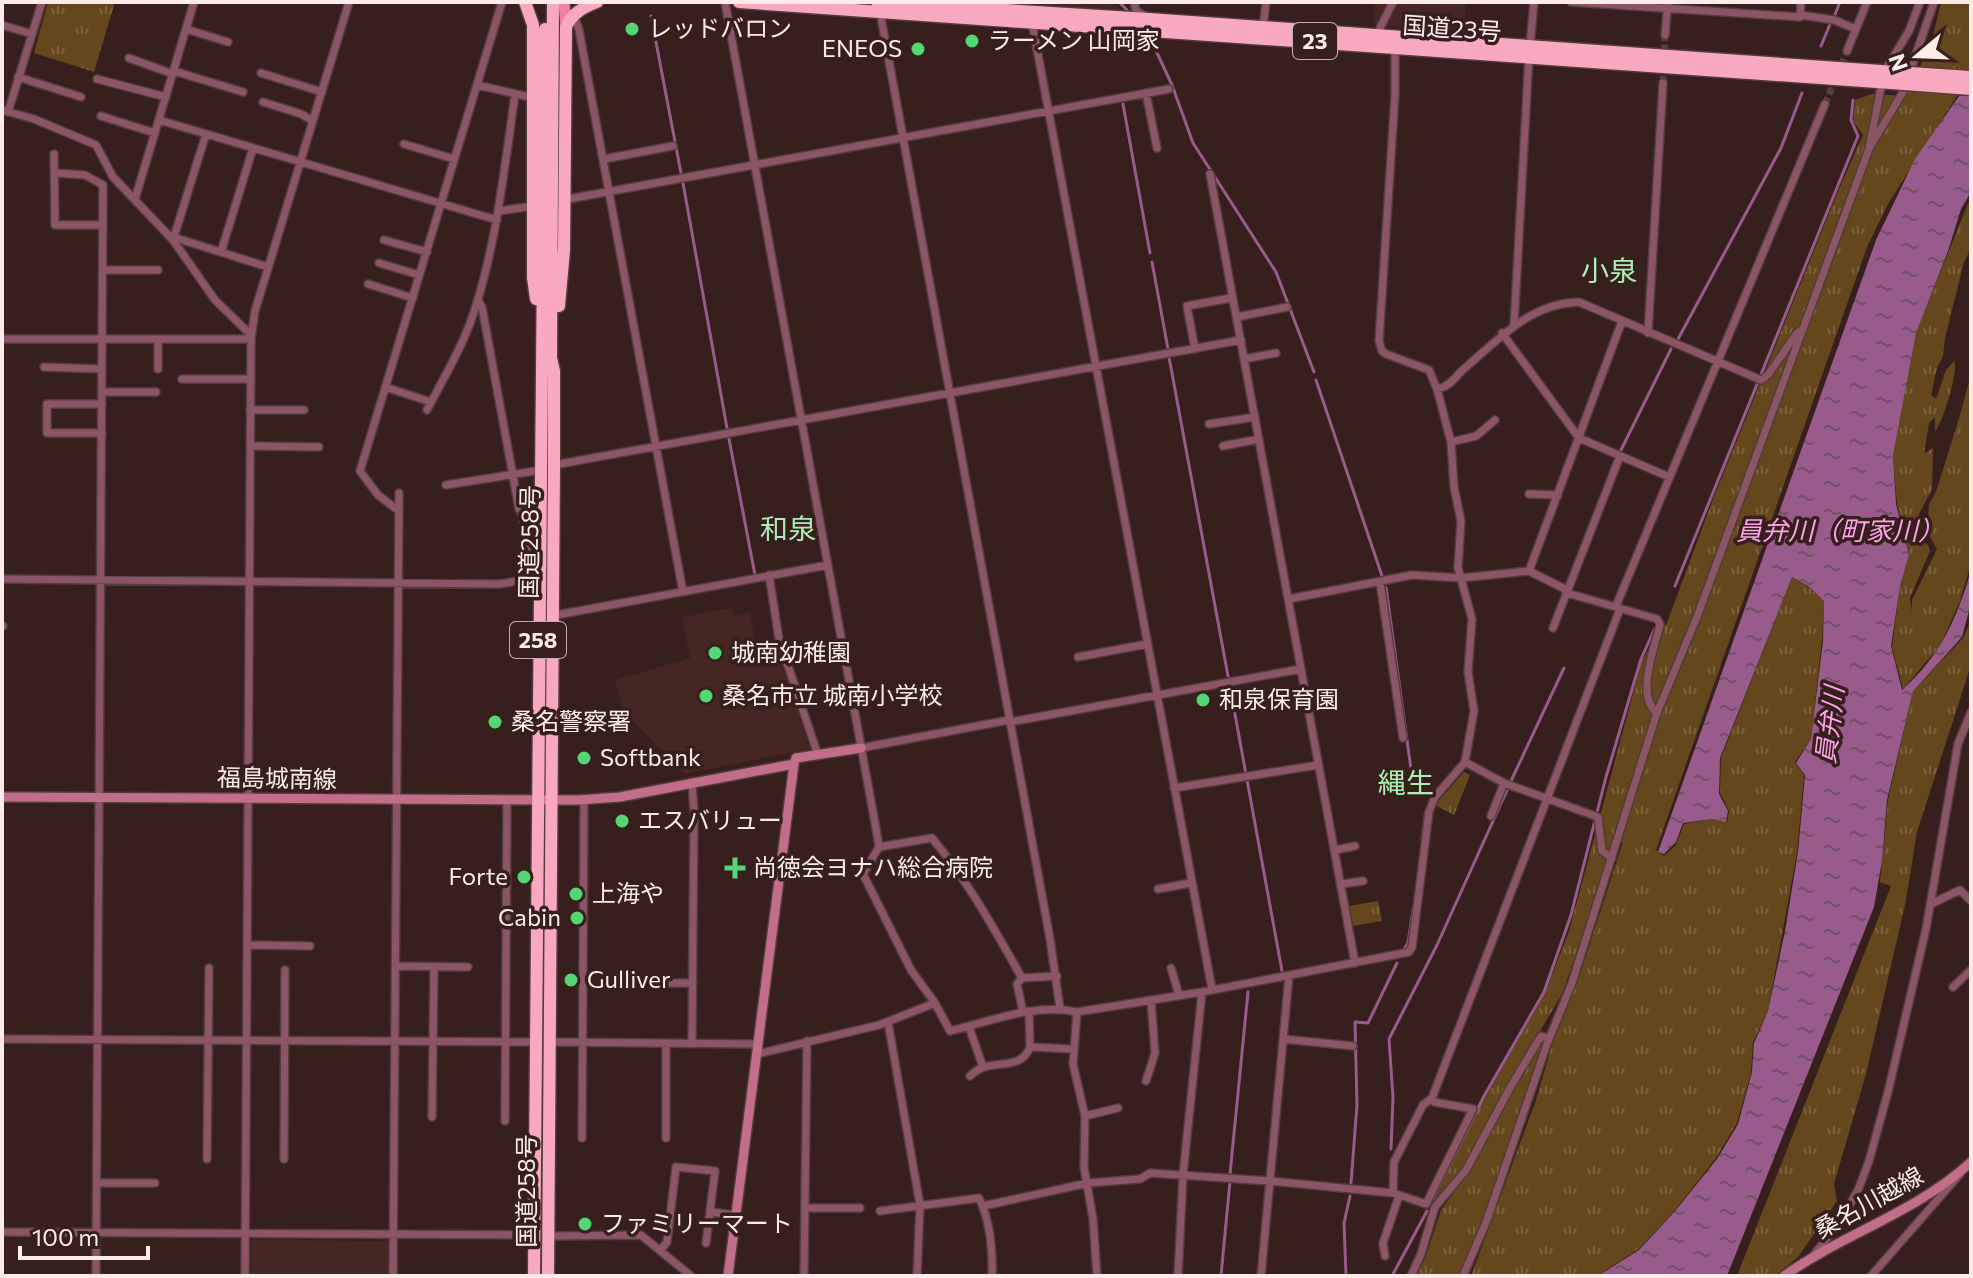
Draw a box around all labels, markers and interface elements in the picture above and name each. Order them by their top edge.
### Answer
street label: 国道23号 [1402,10,1502,45]
place label: レッドバロン [648,13,792,42]
north arrow [1877,16,1957,96]
marker: レッドバロン [623,20,641,38]
road number: 23 [1293,23,1337,59]
place label: ラーメン 山岡家 [988,25,1160,54]
marker: ラーメン 山岡家 [963,32,981,50]
place label: ENEOS [822,33,902,62]
marker: ENEOS [909,40,927,58]
text: N [1882,50,1913,75]
district label: 小泉 [1581,253,1637,287]
street label: 国道258号 [513,485,544,599]
district label: 和泉 [760,511,816,545]
water label: 員弁川（町家川） [1736,514,1944,545]
road number: 258 [510,622,566,658]
place label: 城南幼稚園 [731,637,851,666]
marker: 城南幼稚園 [706,644,724,662]
place label: 桑名市立 城南小学校 [722,680,943,709]
water label: 員弁川 [1808,681,1849,765]
place label: 和泉保育園 [1219,684,1339,713]
marker: 桑名市立 城南小学校 [697,687,715,705]
marker: 和泉保育園 [1194,691,1212,709]
place label: 桑名警察署 [511,706,631,735]
marker: 桑名警察署 [486,713,504,731]
place label: Softbank [600,742,701,771]
marker: Softbank [575,749,593,767]
street label: 福島城南線 [217,762,337,793]
district label: 縄生 [1378,765,1434,799]
place label: エスバリュー [638,805,782,834]
marker: エスバリュー [613,812,631,830]
place label: 尚徳会ヨナハ総合病院 [753,852,993,881]
marker: 尚徳会ヨナハ総合病院 [724,857,746,879]
place label: Forte [449,861,508,890]
marker: Forte [515,868,533,886]
place label: 上海や [592,878,664,907]
marker: 上海や [567,885,585,903]
place label: Cabin [498,902,561,931]
marker: Cabin [568,909,586,927]
place label: Gulliver [587,964,671,993]
marker: Gulliver [562,971,580,989]
street label: 国道258号 [511,1134,540,1248]
street label: 桑名川越線 [1809,1160,1928,1243]
place label: ファミリーマート [601,1208,793,1237]
scale bar [20,1210,148,1260]
marker: ファミリーマート [576,1215,594,1233]
text: 100 m [32,1222,99,1251]

